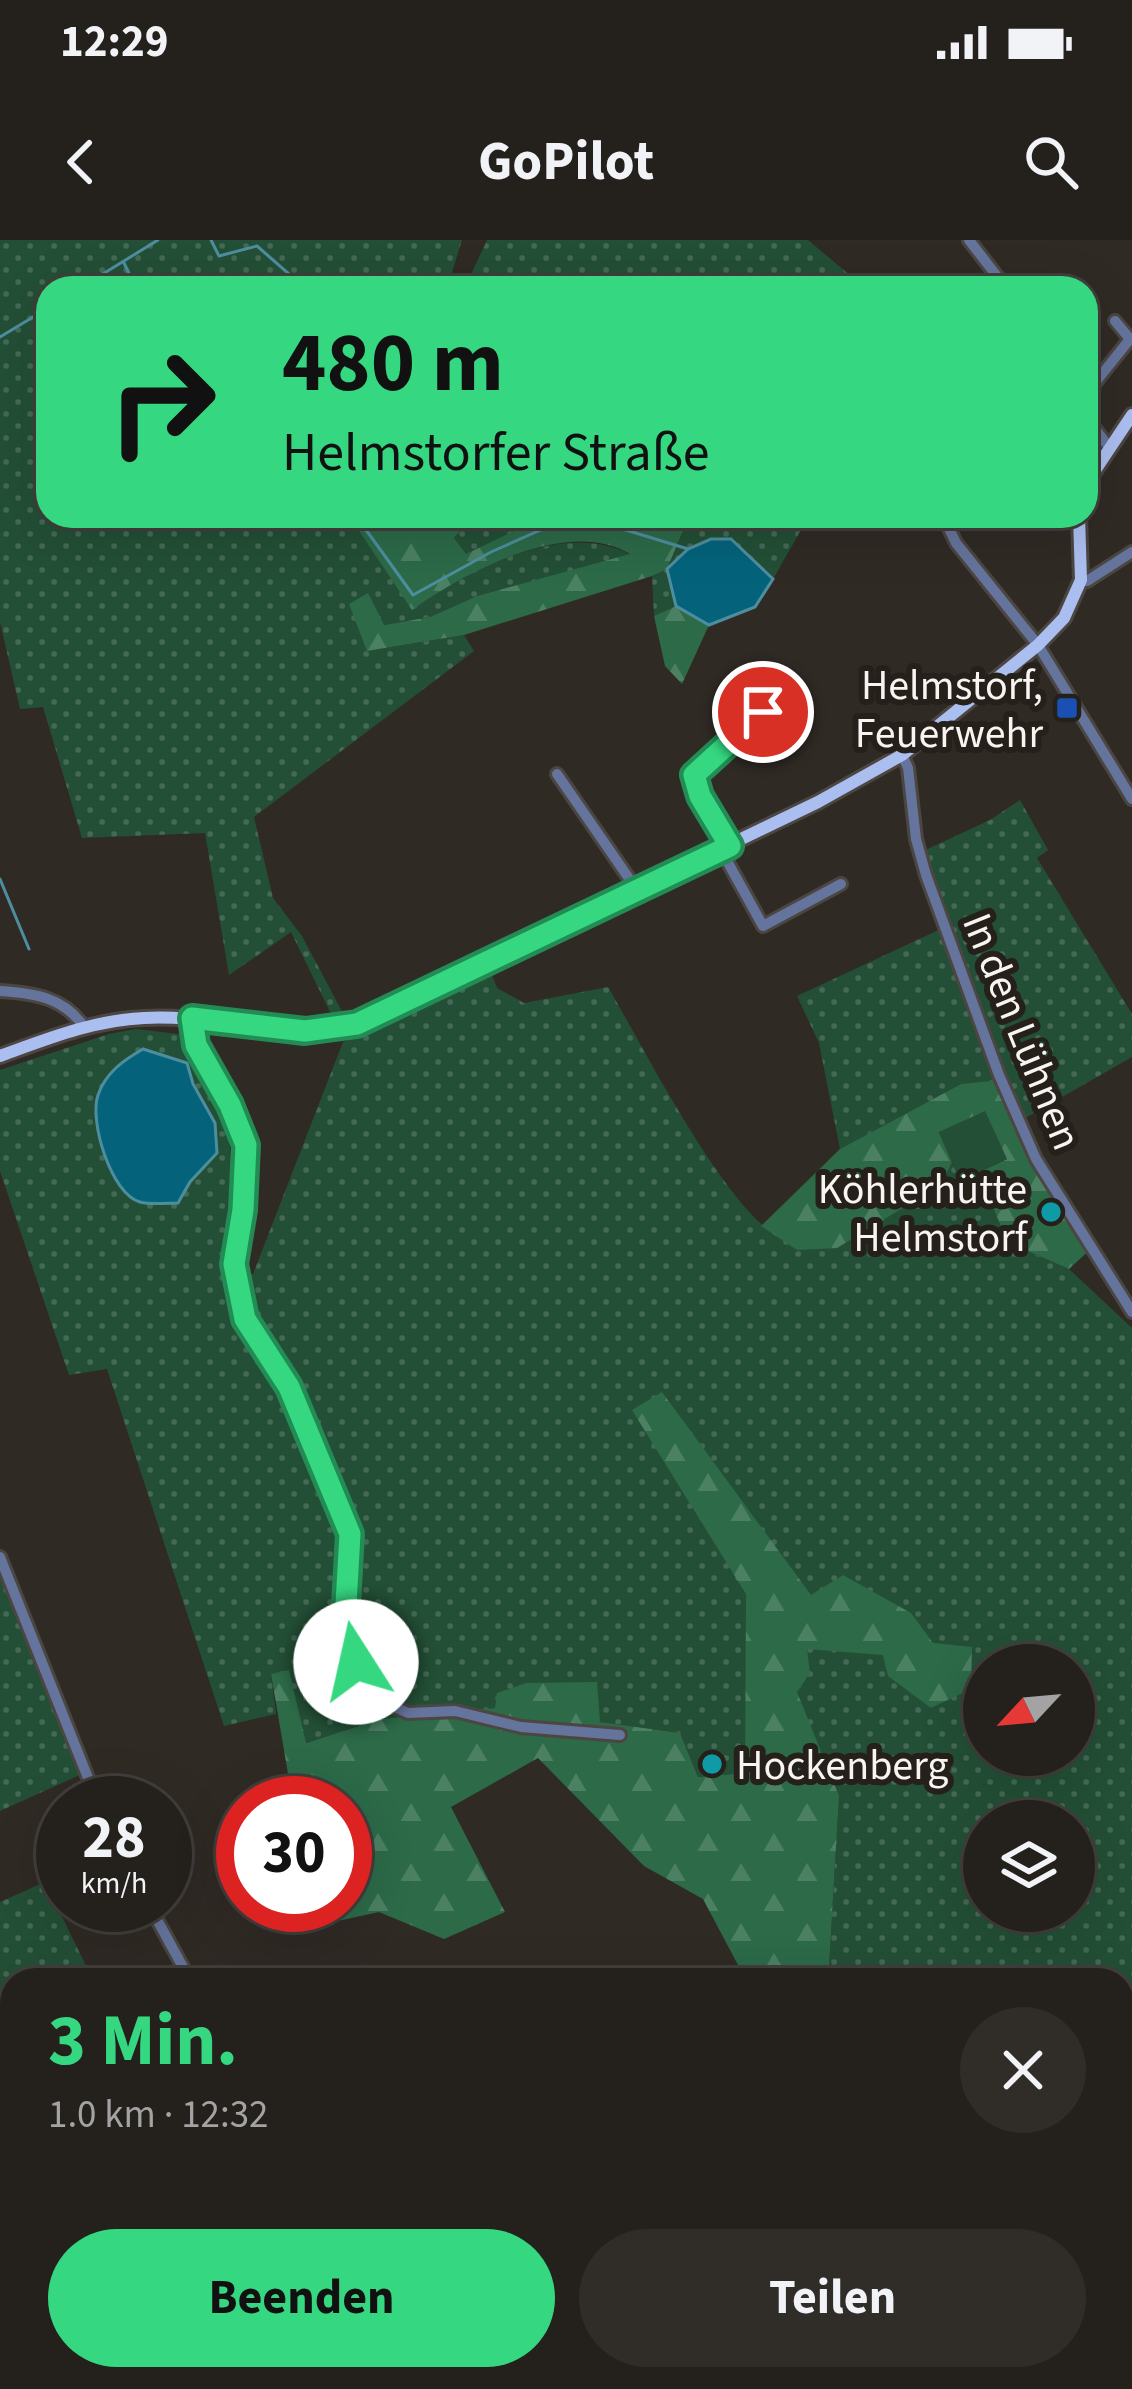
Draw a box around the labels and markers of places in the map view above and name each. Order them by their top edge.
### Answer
place label: Helmstorf, Feuerwehr [855,656,1043,764]
pin [712,661,814,763]
marker: Helmstorf, Feuerwehr [1054,695,1080,721]
place label: Köhlerhütte Helmstorf [818,1160,1029,1268]
marker: Köhlerhütte Helmstorf [1038,1199,1064,1225]
place label: Hockenberg [736,1736,949,1796]
marker: Hockenberg [699,1751,725,1777]

